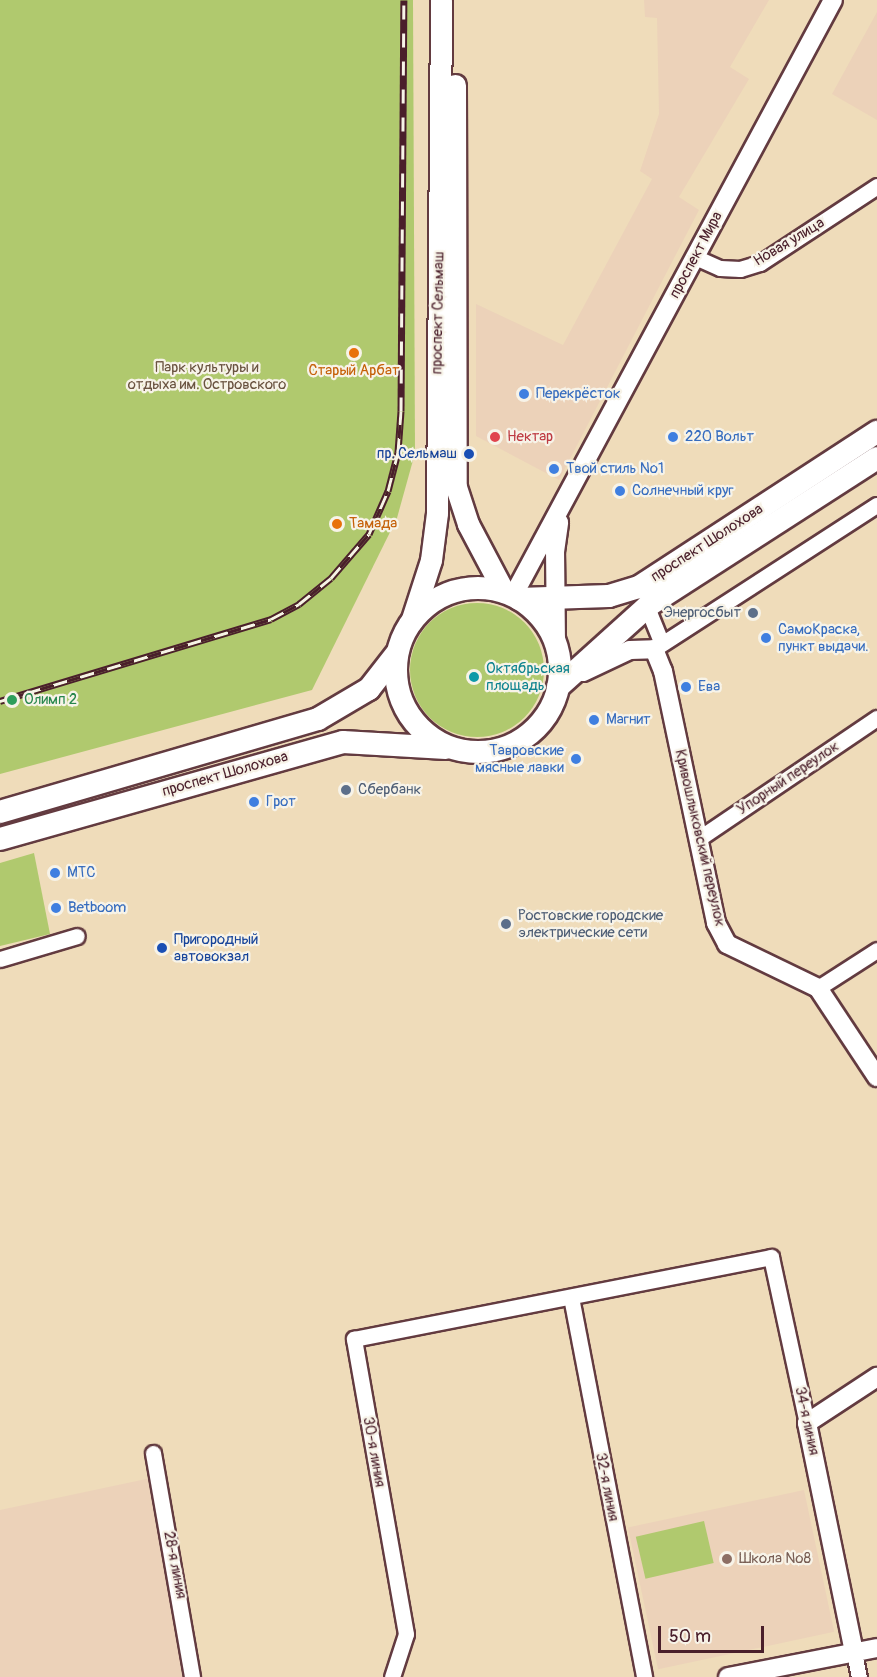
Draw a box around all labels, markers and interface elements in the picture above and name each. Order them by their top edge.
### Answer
street label: проспект Мира [666,209,726,301]
street label: Новая улица [750,214,828,270]
street label: проспект Сельмаш [428,251,448,375]
marker: Старый Арбат [347,346,361,360]
park label: Парк культуры и отдыха им. Островского [128,358,286,393]
place label: Старый Арбат [309,362,399,380]
place label: Перекрёсток [536,385,620,403]
marker: Перекрёсток [517,387,531,401]
place label: Нектар [507,428,553,446]
place label: 220 Вольт [685,428,754,446]
marker: Нектар [488,430,502,444]
marker: 220 Вольт [666,430,680,444]
place label: пр. Сельмаш [377,445,457,463]
marker: пр. Сельмаш [462,447,476,461]
place label: Твой стиль №1 [566,460,664,478]
marker: Твой стиль №1 [547,462,561,476]
place label: Солнечный круг [632,482,734,500]
marker: Солнечный круг [613,484,627,498]
street label: проспект Шолохова [648,500,766,586]
place label: Тамада [349,515,397,533]
marker: Тамада [330,517,344,531]
place label: Энергосбыт [663,604,741,622]
marker: Энергосбыт [746,606,760,620]
place label: СамоКраска, пункт выдачи. [778,620,869,655]
marker: СамоКраска, пункт выдачи. [759,631,773,645]
place label: Октябрьская площадь [486,659,570,694]
marker: Октябрьская площадь [467,670,481,684]
place label: Ева [698,678,720,696]
marker: Ева [679,680,693,694]
place label: Олимп 2 [24,691,77,709]
marker: Олимп 2 [5,693,19,707]
place label: Магнит [606,711,651,729]
marker: Магнит [587,713,601,727]
street label: Упорный переулок [734,737,842,819]
place label: Тавровские мясные лавки [475,741,564,776]
street label: проспект Шолохова [160,747,290,801]
street label: Кривошлыковский переулок [671,748,729,928]
marker: Тавровские мясные лавки [569,752,583,766]
place label: Сбербанк [358,781,421,799]
marker: Сбербанк [339,783,353,797]
place label: Грот [266,793,296,811]
marker: Грот [247,795,261,809]
place label: МТС [67,864,95,882]
marker: МТС [48,866,62,880]
place label: Betboom [68,899,126,917]
marker: Betboom [49,901,63,915]
place label: Ростовские городские электрические сети [518,906,663,941]
marker: Ростовские городские электрические сети [499,917,513,931]
place label: Пригородный автовокзал [174,930,258,965]
marker: Пригородный автовокзал [155,941,169,955]
street label: 34-я линия [791,1385,823,1457]
street label: 30-я линия [359,1415,389,1489]
street label: 32-я линия [592,1451,622,1523]
street label: 28-я линия [160,1530,190,1600]
place label: Школа №8 [739,1550,811,1568]
marker: Школа №8 [720,1552,734,1566]
scale bar [661,1614,768,1652]
text: 50 m [669,1625,711,1648]

